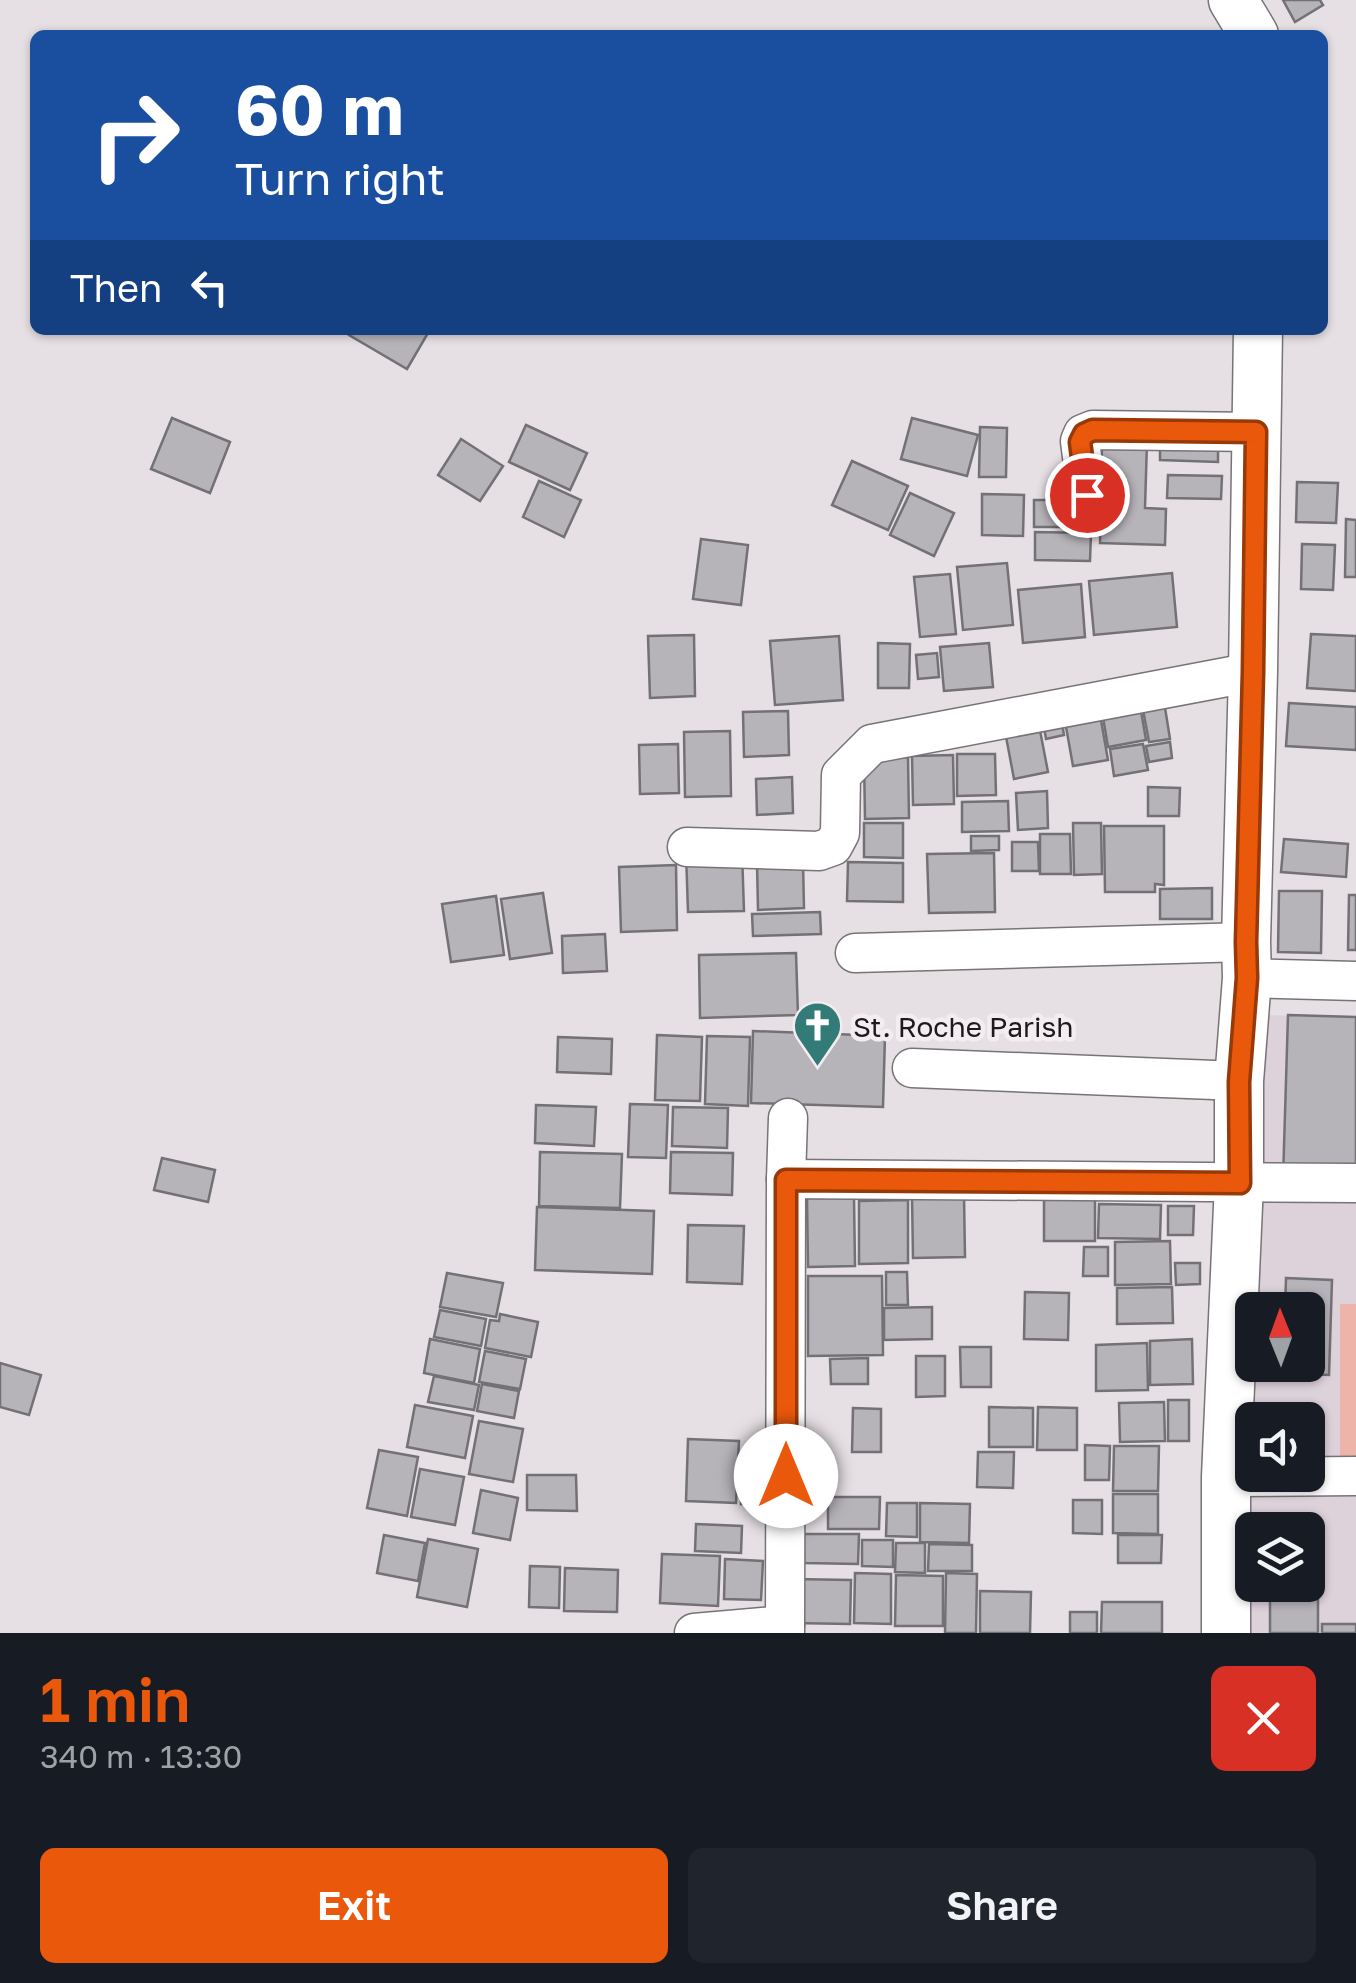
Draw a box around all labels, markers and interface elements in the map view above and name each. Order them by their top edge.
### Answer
text: 60 m [235,66,404,150]
icon: right [70,70,200,200]
text: Turn right [235,151,445,205]
icon: left [182,260,237,315]
text: Then [70,265,162,310]
pin [1045,453,1130,538]
icon: arrive [1060,468,1115,523]
church icon: St. Roche Parish [792,1000,844,1068]
place label: St. Roche Parish [853,1010,1073,1043]
north arrow [1235,1292,1325,1382]
map controls [1235,1292,1325,1602]
button: sound [1235,1402,1325,1492]
position arrow [734,1424,838,1528]
button: layers [1235,1512,1325,1602]
text: 1 min [40,1663,190,1735]
button: close [1211,1666,1316,1771]
text: 340 m · 13:30 [40,1737,242,1775]
button: Exit [40,1848,668,1963]
button: Share [688,1848,1316,1963]

